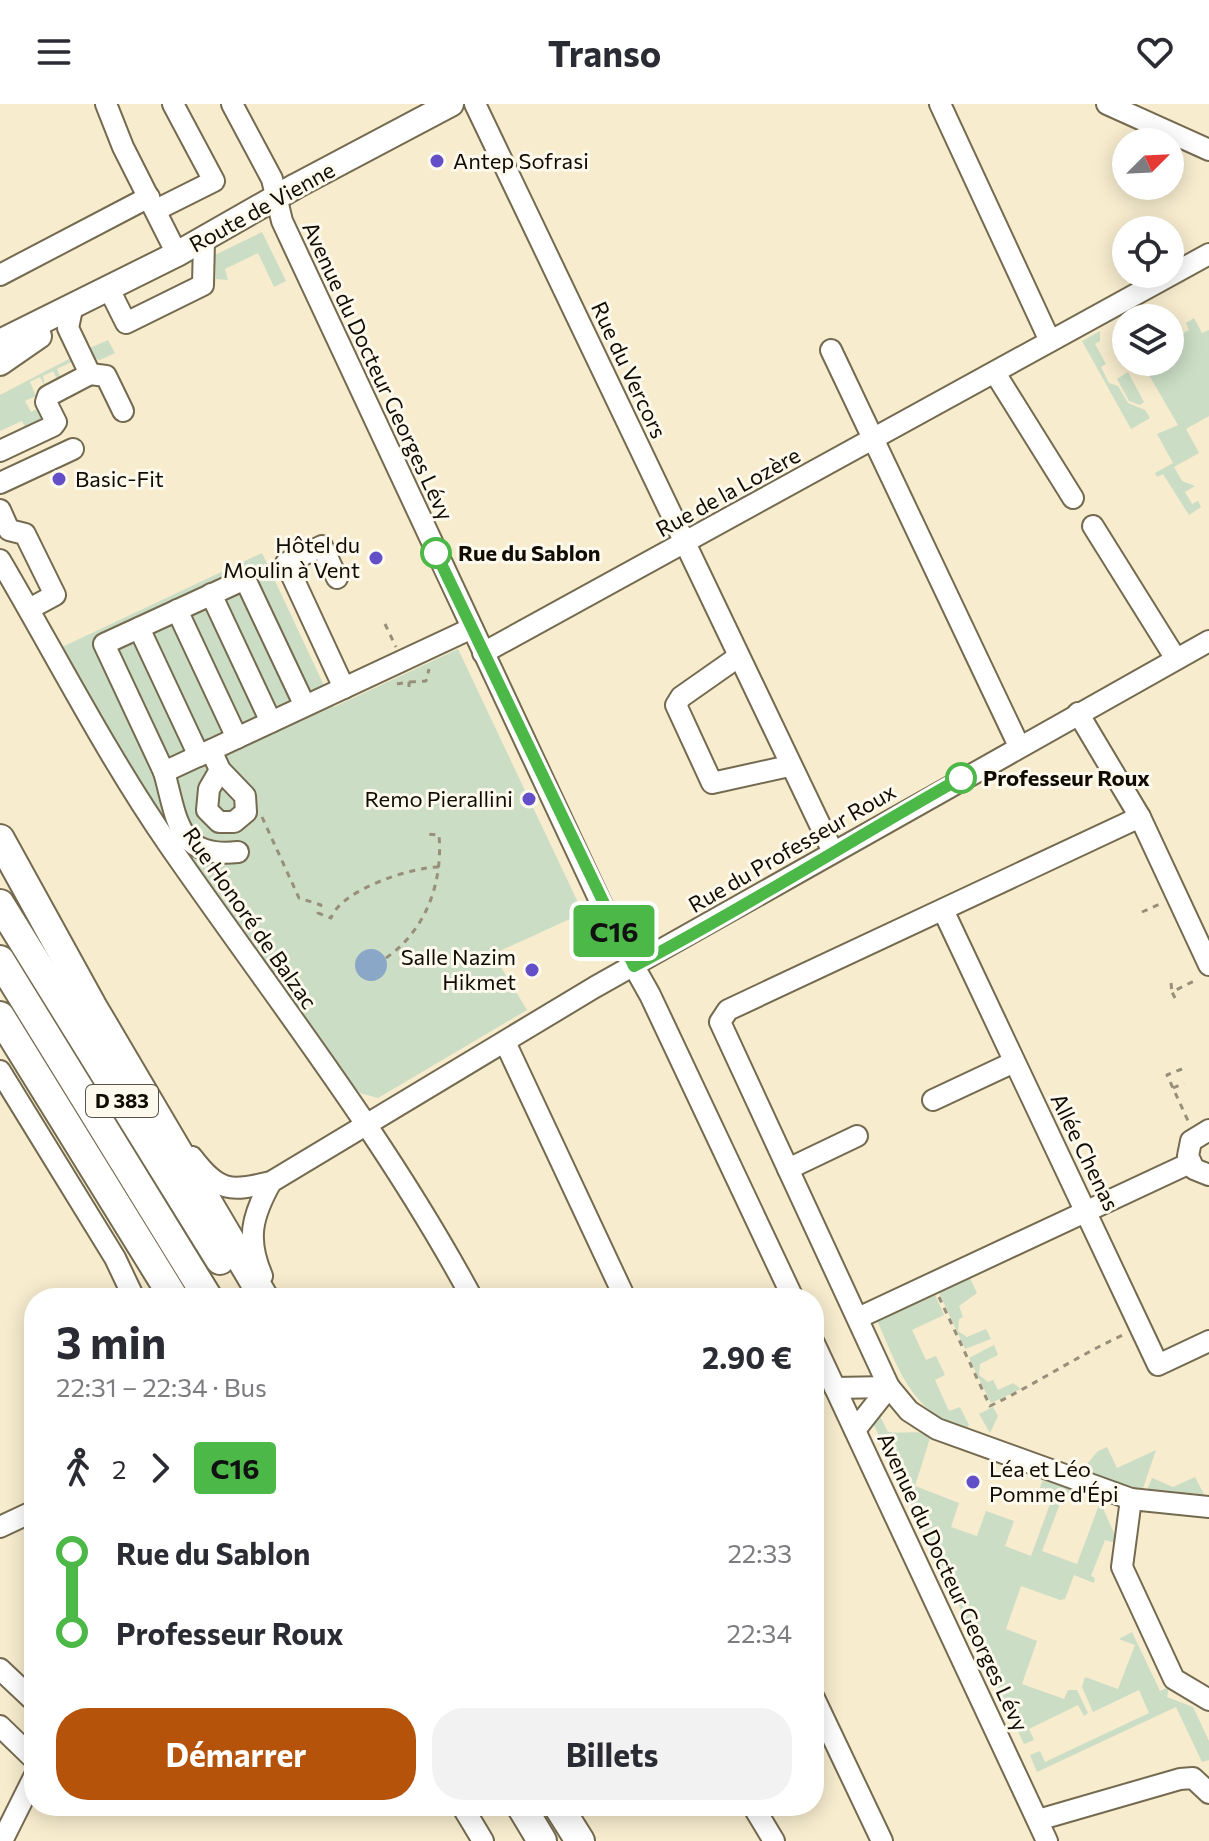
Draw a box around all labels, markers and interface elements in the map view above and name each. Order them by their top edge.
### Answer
icon: menu [32,30,76,74]
text: Transo [548,30,661,74]
icon: heart [1133,30,1177,74]
north arrow [1112,128,1184,200]
map controls [1112,128,1184,376]
place label: Antep Sofrasi [453,147,589,174]
marker: Antep Sofrasi [428,152,446,170]
street label: Route de Vienne [184,156,339,258]
button: locate [1112,216,1184,288]
street label: Avenue du Docteur Georges Lévy [297,217,460,524]
street label: Rue du Vercors [586,297,673,443]
button: layers [1112,304,1184,376]
street label: Rue de la Lozère [651,441,805,542]
place label: Basic-Fit [75,465,164,492]
marker: Basic-Fit [50,470,68,488]
place label: Hôtel du Moulin à Vent [223,531,360,583]
marker: Rue du Sablon [421,538,451,568]
place label: Rue du Sablon [458,539,601,566]
marker: Hôtel du Moulin à Vent [367,549,385,567]
marker: Professeur Roux [946,763,976,793]
place label: Professeur Roux [983,764,1150,791]
street label: Rue du Professeur Roux [683,777,900,918]
place label: Remo Pierallini [365,785,513,812]
marker: Remo Pierallini [520,790,538,808]
street label: Rue Honoré de Balzac [178,822,323,1014]
line badge: C16 [568,905,660,957]
text: C16 [589,914,639,948]
place label: Salle Nazim Hikmet [401,943,516,995]
marker: Salle Nazim Hikmet [523,961,541,979]
road number: D 383 [86,1085,158,1117]
street label: Allée Chenas [1045,1089,1125,1215]
text: 3 min [56,1314,166,1368]
text: 2.90 € [702,1338,792,1375]
text: 22:31 – 22:34 · Bus [56,1371,267,1402]
street label: Avenue du Docteur Georges Lévy [872,1428,1035,1735]
icon: walk [56,1446,100,1490]
icon: forward [138,1446,182,1490]
text: C16 [210,1451,260,1485]
text: 2 [112,1453,126,1484]
place label: Léa et Léo Pomme d'Épi [989,1455,1119,1507]
marker: Léa et Léo Pomme d'Épi [964,1473,982,1491]
text: Rue du Sablon [116,1534,310,1571]
text: 22:33 [727,1537,792,1568]
text: Professeur Roux [116,1614,343,1651]
text: 22:34 [727,1617,792,1648]
button: Démarrer [56,1708,416,1800]
button: Billets [432,1708,792,1800]

